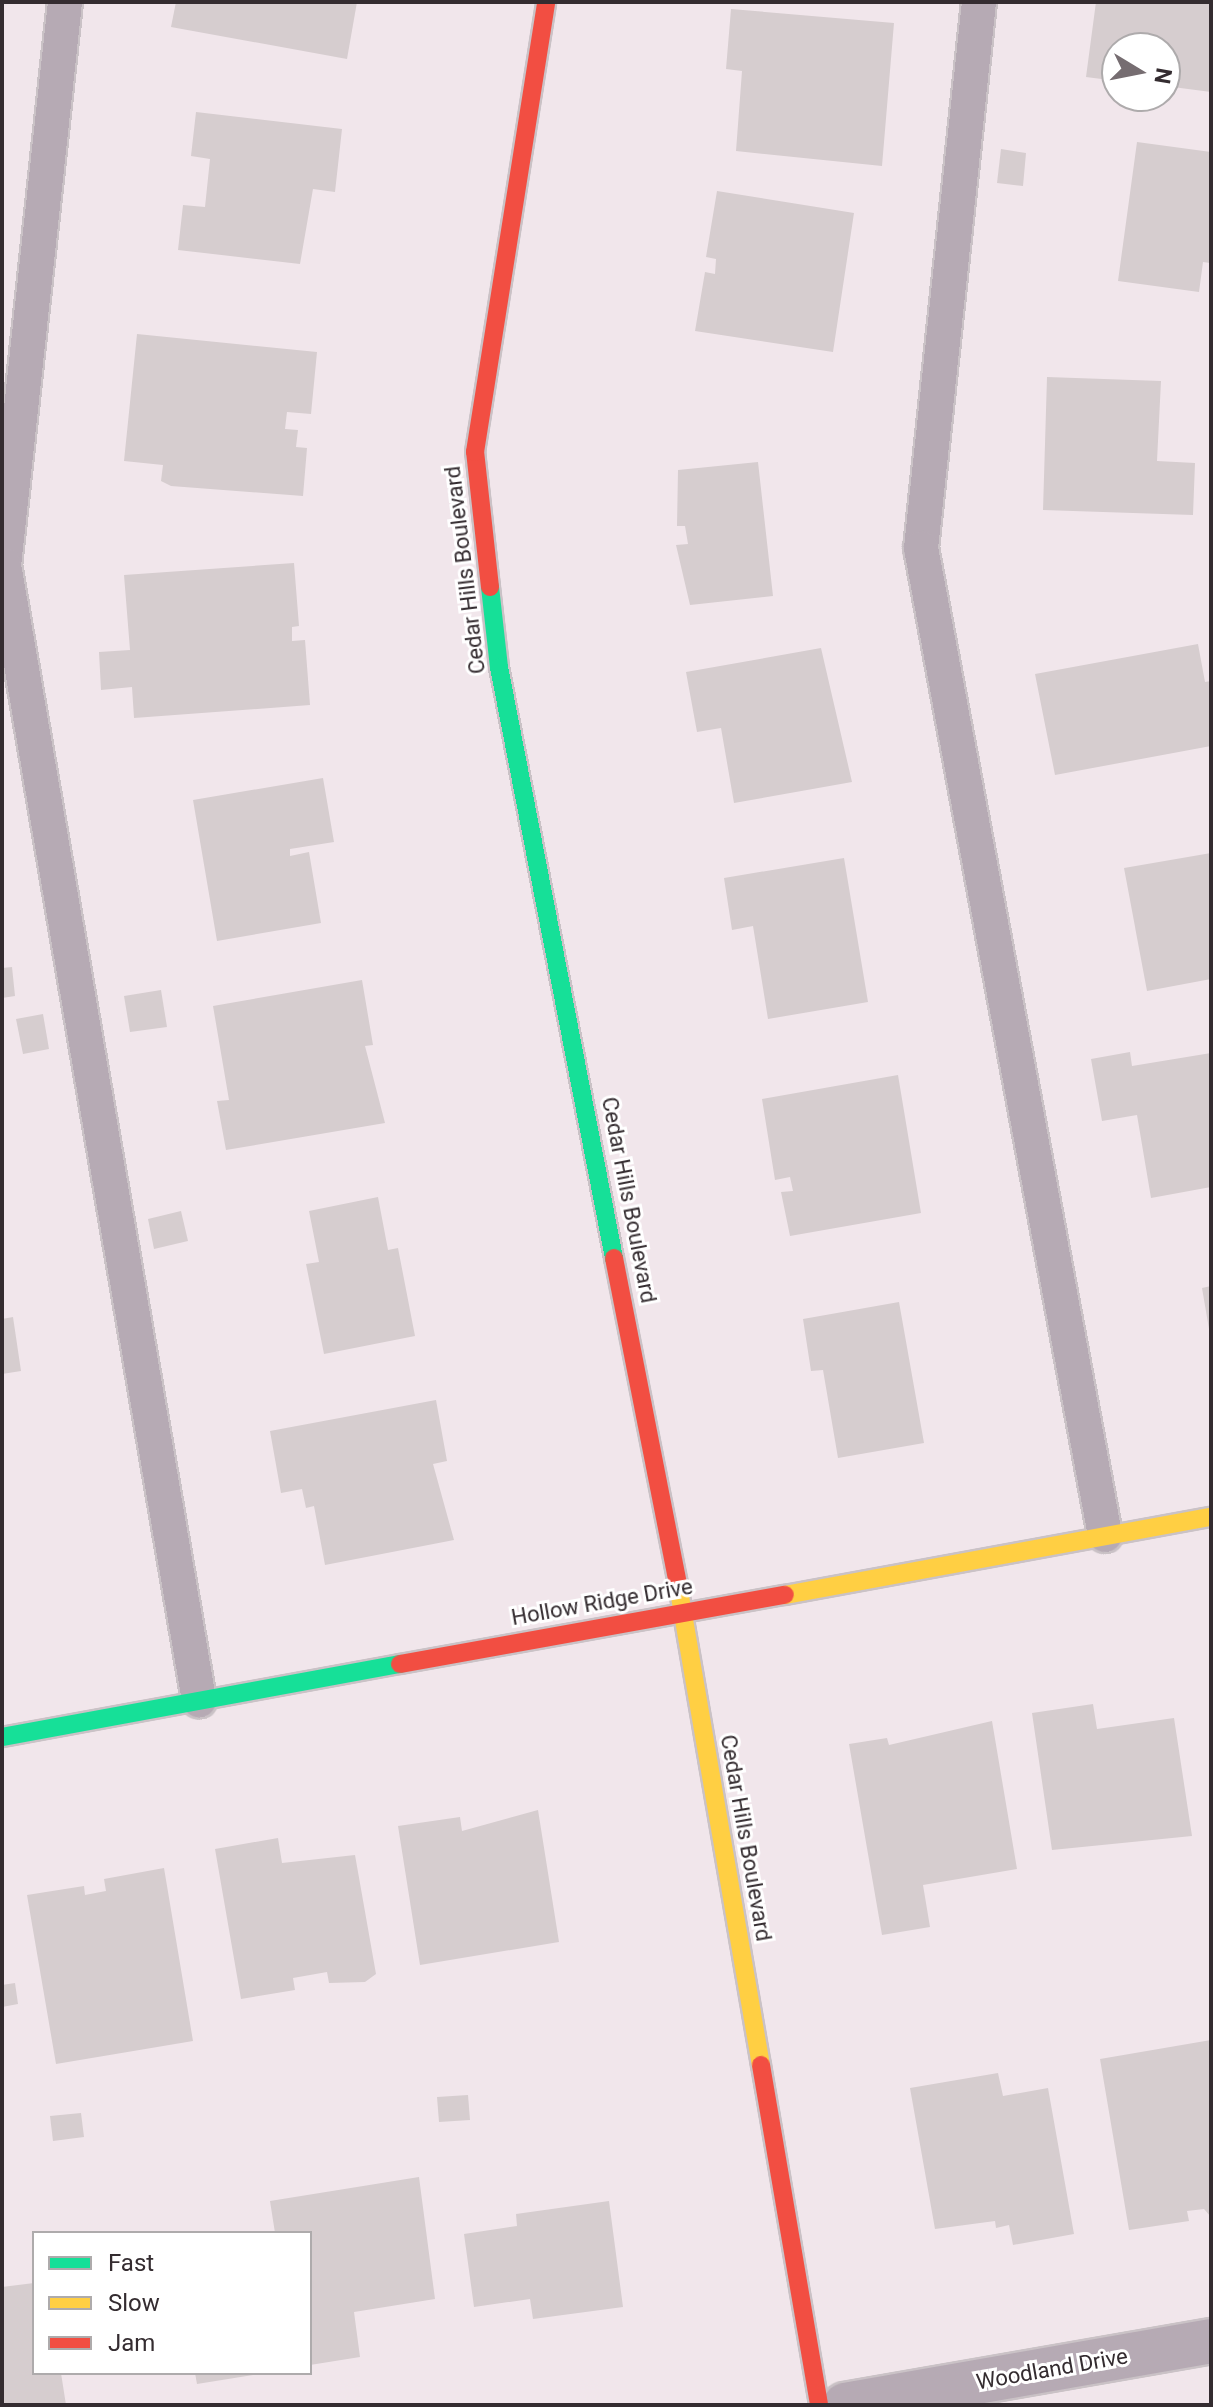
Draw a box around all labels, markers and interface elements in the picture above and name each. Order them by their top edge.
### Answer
north arrow [1101,32,1181,112]
text: N [1149,66,1177,86]
street label: Cedar Hills Boulevard [439,465,491,675]
street label: Cedar Hills Boulevard [596,1095,662,1305]
street label: Hollow Ridge Drive [509,1573,695,1631]
street label: Cedar Hills Boulevard [715,1733,777,1943]
legend [32,2231,312,2375]
text: Fast [108,2249,154,2277]
text: Slow [108,2289,160,2317]
text: Jam [108,2329,155,2357]
street label: Woodland Drive [974,2343,1130,2395]

